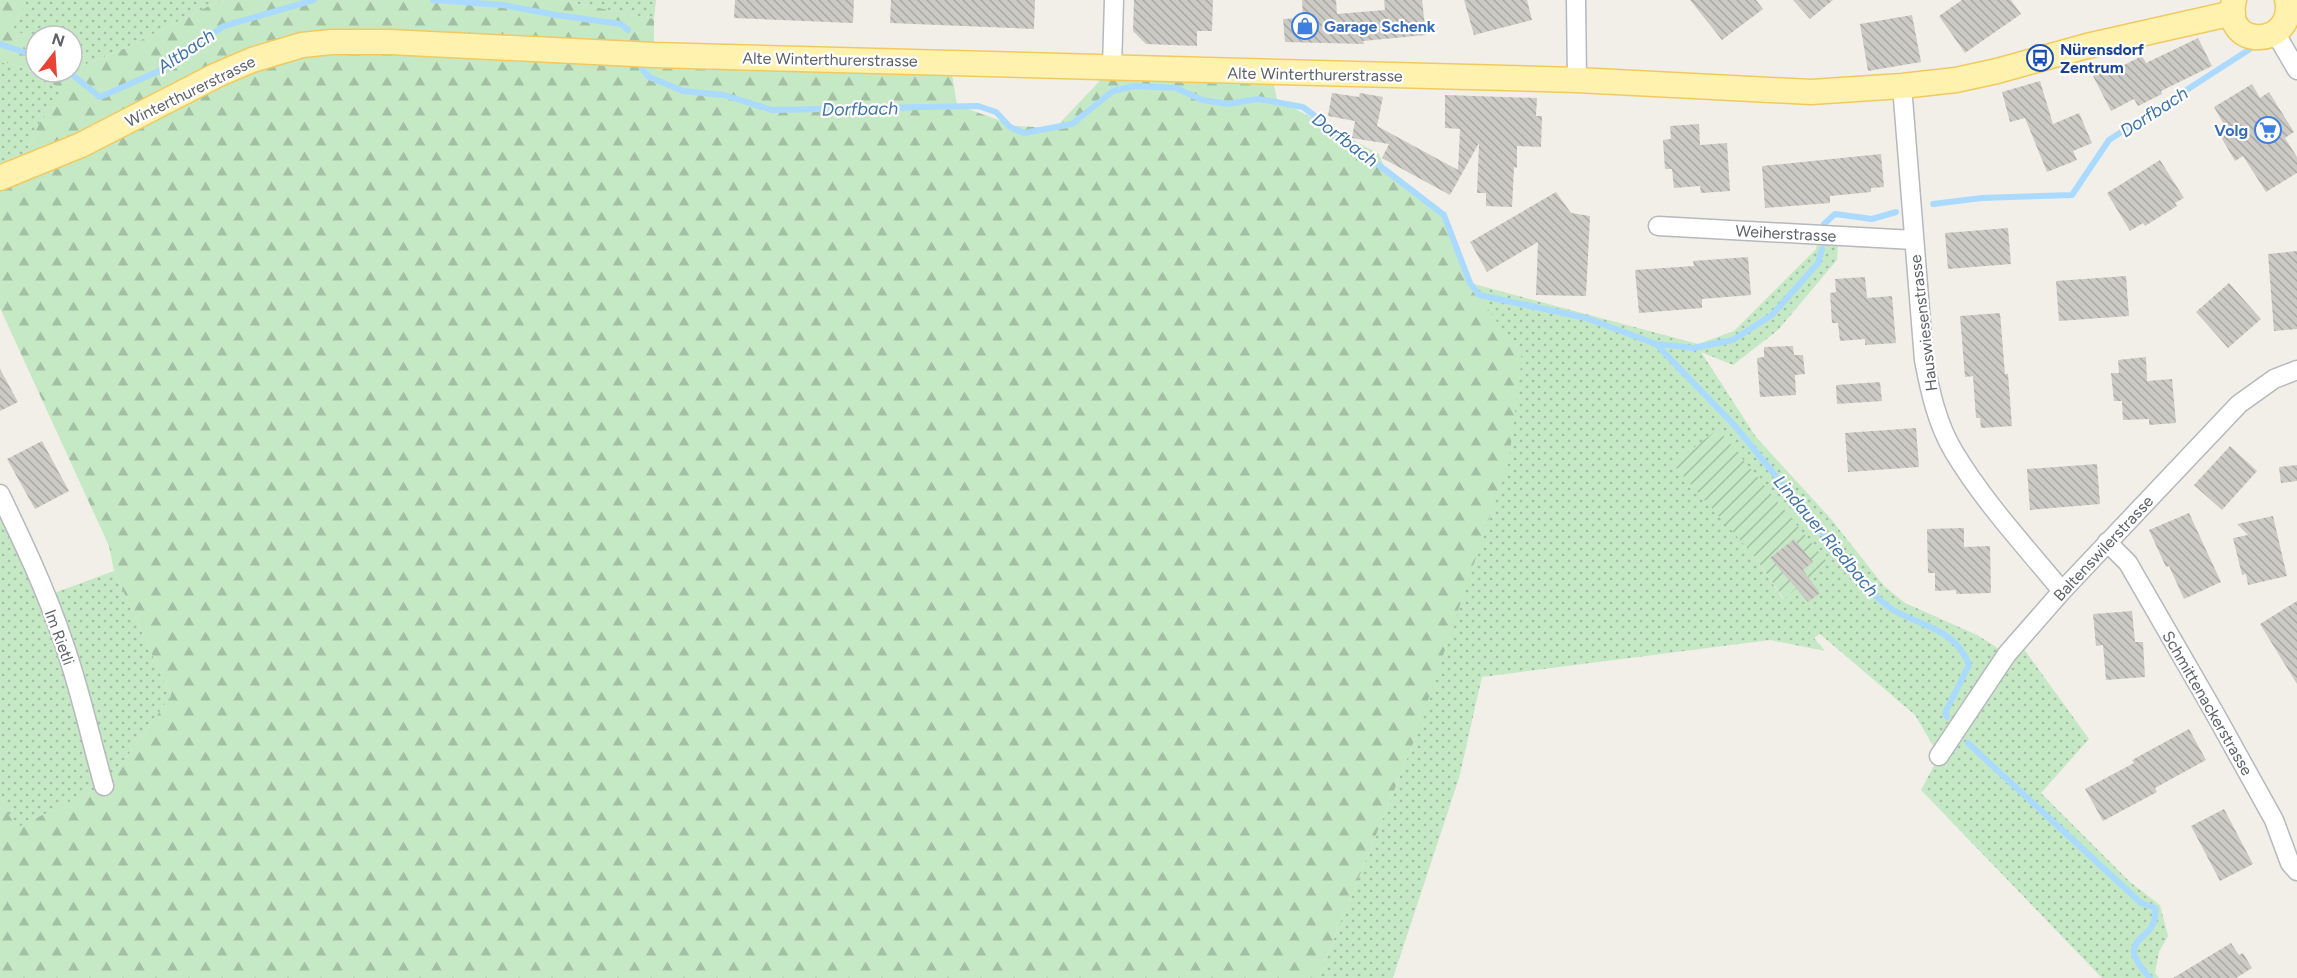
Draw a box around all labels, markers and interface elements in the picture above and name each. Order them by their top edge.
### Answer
shop icon: Garage Schenk [1290,11,1320,41]
place label: Garage Schenk [1324,17,1436,36]
north arrow [24,24,84,84]
water label: Altbach [152,24,219,79]
text: N [50,29,67,51]
place label: Nürensdorf Zentrum [2060,40,2145,77]
bus stop icon: Nürensdorf Zentrum [2025,43,2055,73]
street label: Alte Winterthurerstrasse [742,48,918,71]
street label: Winterthurerstrasse [122,52,259,131]
street label: Alte Winterthurerstrasse [1227,63,1403,86]
water label: Dorfbach [2116,82,2192,142]
water label: Dorfbach [822,97,898,121]
water label: Dorfbach [1308,108,1382,172]
supermarket icon: Volg [2253,115,2283,145]
place label: Volg [2214,121,2248,140]
street label: Weiherstrasse [1735,221,1837,246]
street label: Hauswiesenstrasse [1906,253,1941,392]
water label: Lindauer Riedbach [1769,471,1883,601]
street label: Baltenswilerstrasse [2050,491,2157,605]
street label: Im Rietli [41,607,78,668]
street label: Schmittenackerstrasse [2158,628,2257,779]

